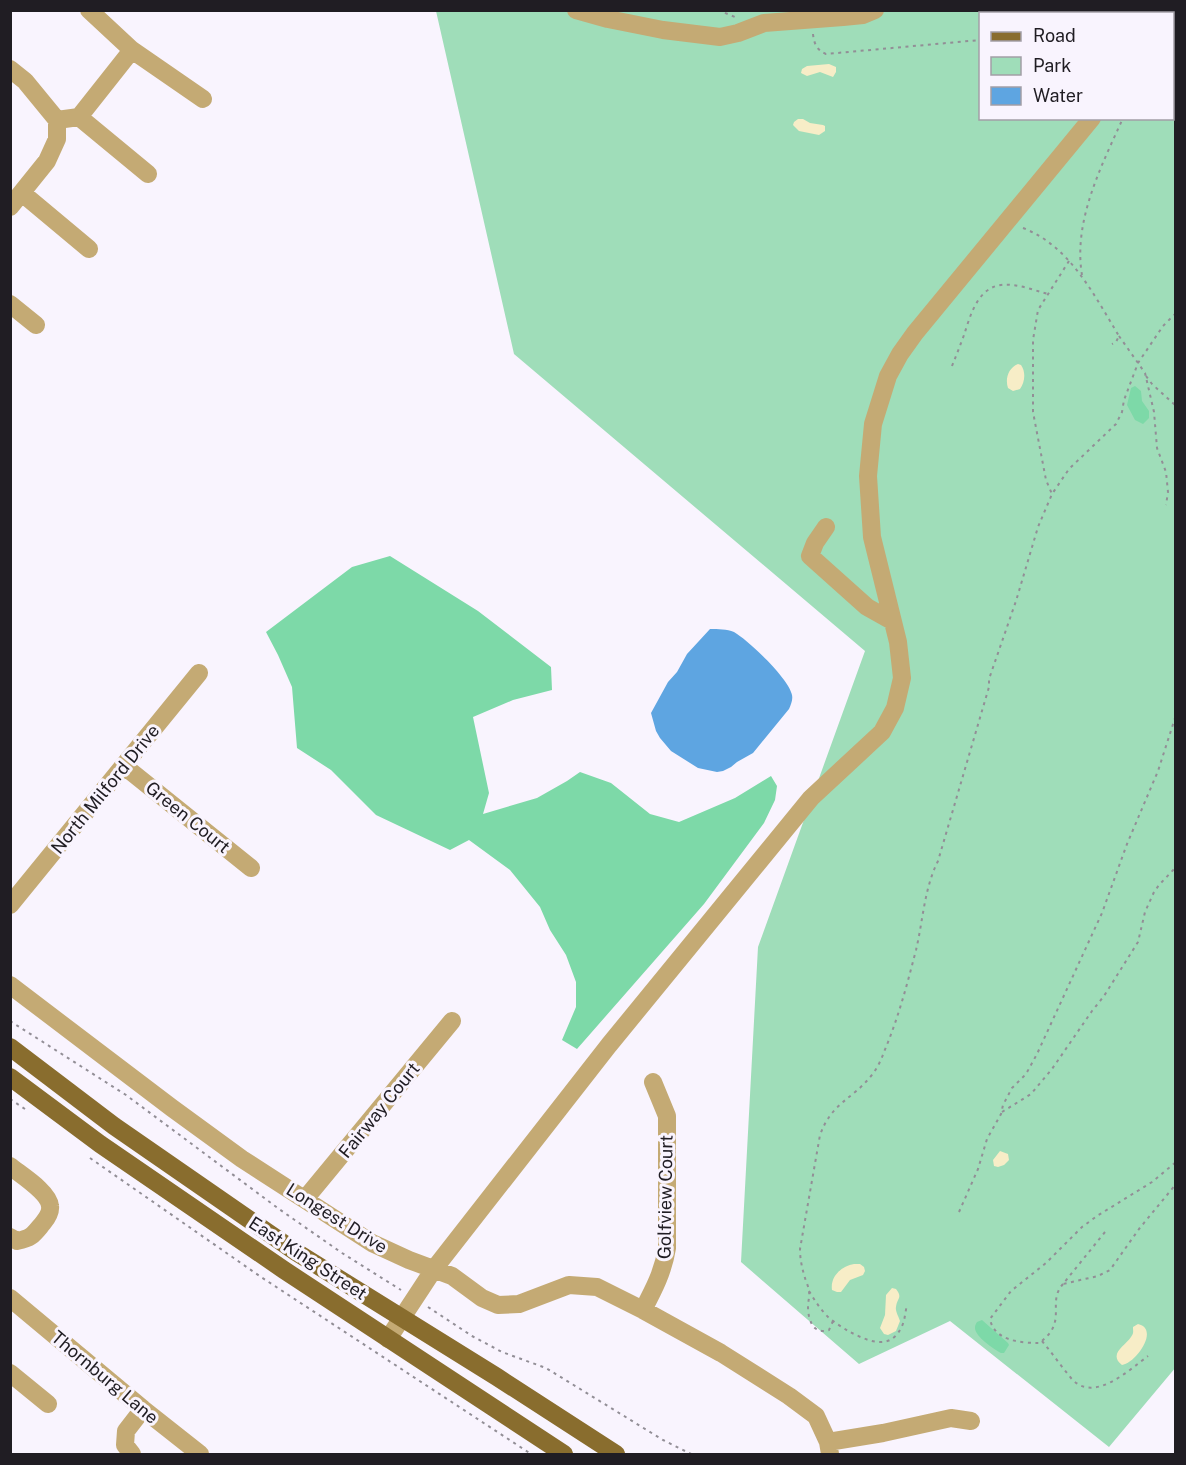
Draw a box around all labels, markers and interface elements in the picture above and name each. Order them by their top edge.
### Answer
legend [979,12,1174,120]
text: Road [1033,25,1076,46]
text: Park [1033,55,1071,76]
text: Water [1033,85,1083,106]
street label: North Milford Drive [47,720,163,858]
street label: Green Court [142,777,234,857]
street label: Fairway Court [334,1058,424,1162]
street label: Golfview Court [653,1135,677,1259]
street label: Longest Drive [283,1179,391,1257]
street label: East King Street [245,1212,371,1304]
street label: Thornburg Lane [47,1326,163,1428]

